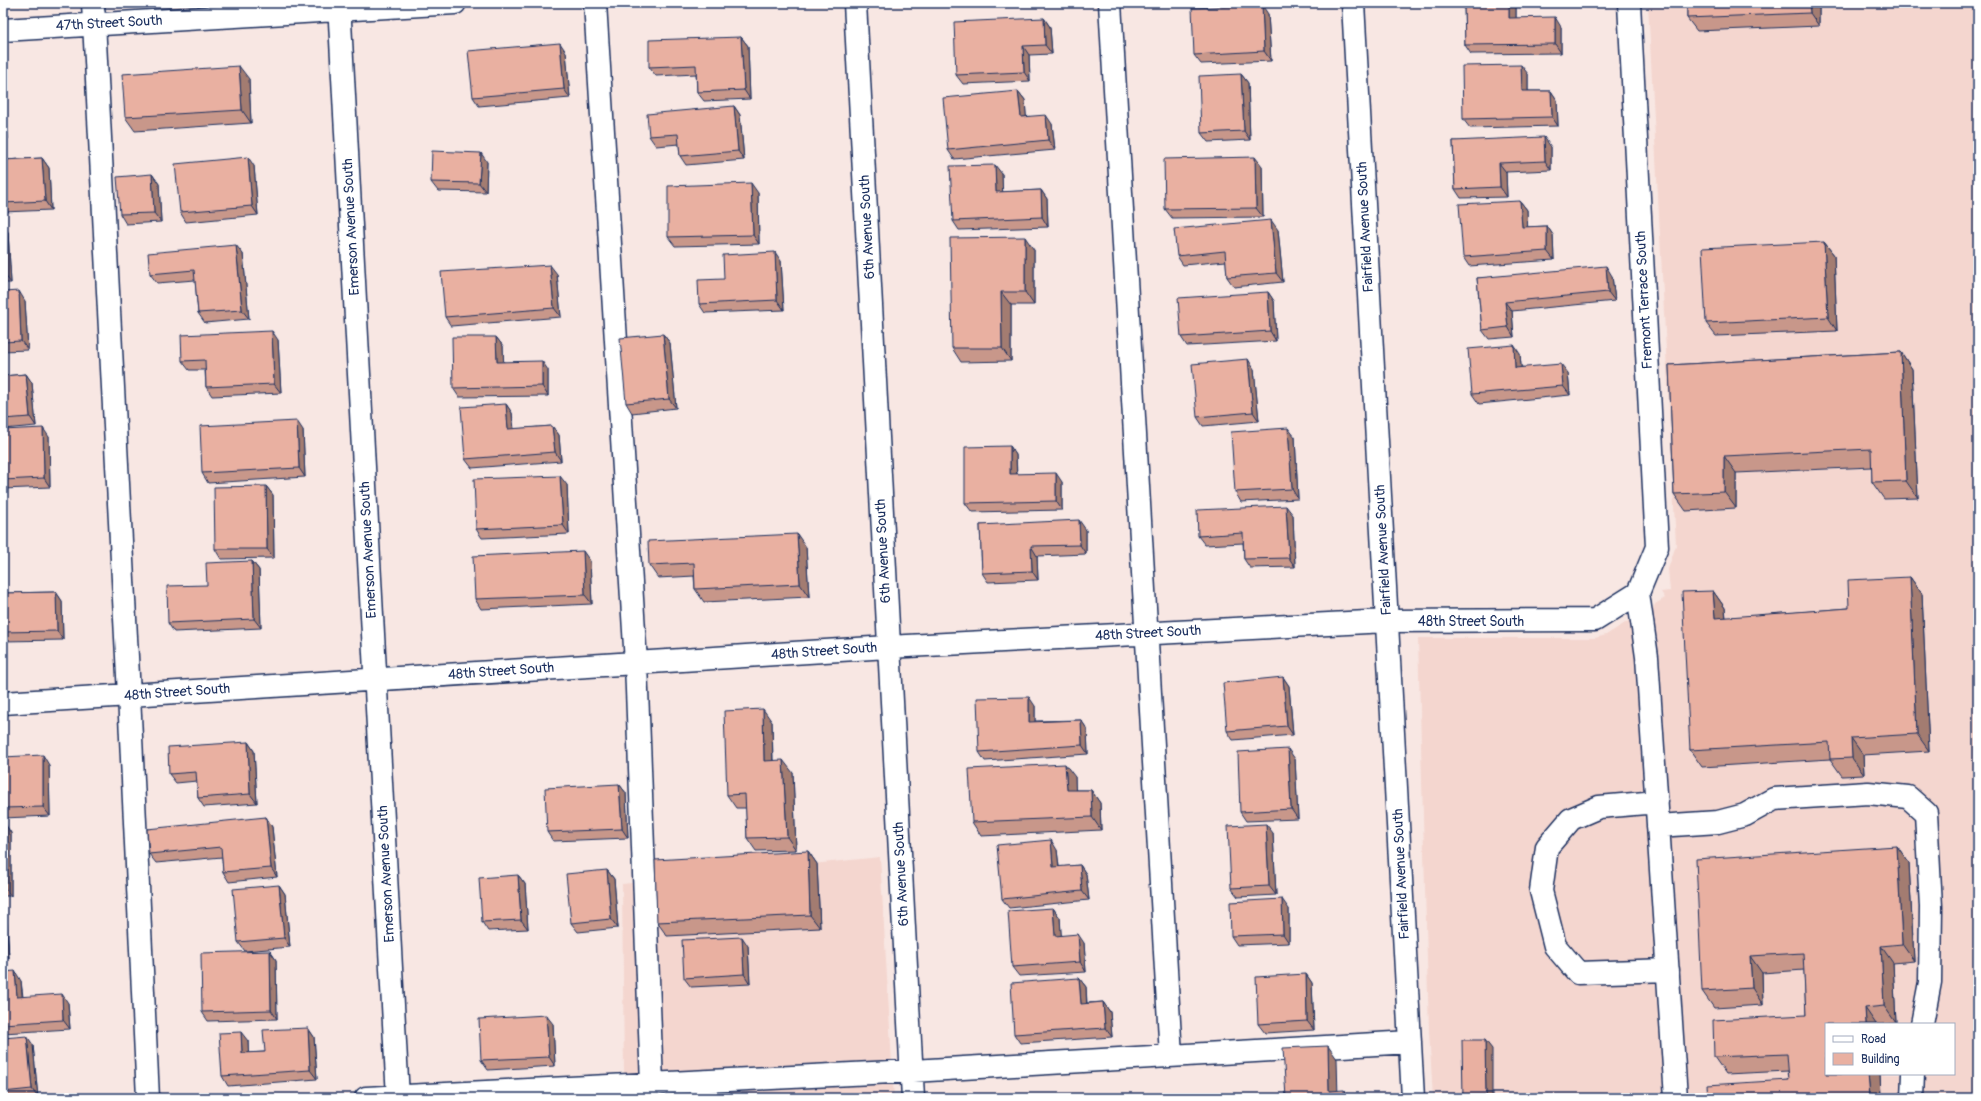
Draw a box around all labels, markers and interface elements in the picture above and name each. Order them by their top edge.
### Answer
street label: 47th Street South [55,12,163,34]
street label: Emerson Avenue South [339,158,363,296]
street label: Fairfield Avenue South [1353,161,1377,293]
street label: 6th Avenue South [856,174,878,280]
street label: Fremont Terrace South [1632,230,1656,370]
street label: Emerson Avenue South [356,481,380,619]
street label: Fairfield Avenue South [1371,484,1395,616]
street label: 6th Avenue South [872,498,894,604]
street label: 48th Street South [1418,613,1524,630]
street label: 48th Street South [1094,622,1202,644]
street label: 48th Street South [770,639,878,663]
street label: 48th Street South [447,659,555,683]
street label: 48th Street South [123,680,231,704]
street label: Emerson Avenue South [374,805,398,943]
street label: Fairfield Avenue South [1389,808,1413,940]
street label: 6th Avenue South [890,821,912,927]
legend [1825,1023,1955,1075]
text: Road [1861,1032,1886,1047]
text: Building [1861,1052,1900,1067]

